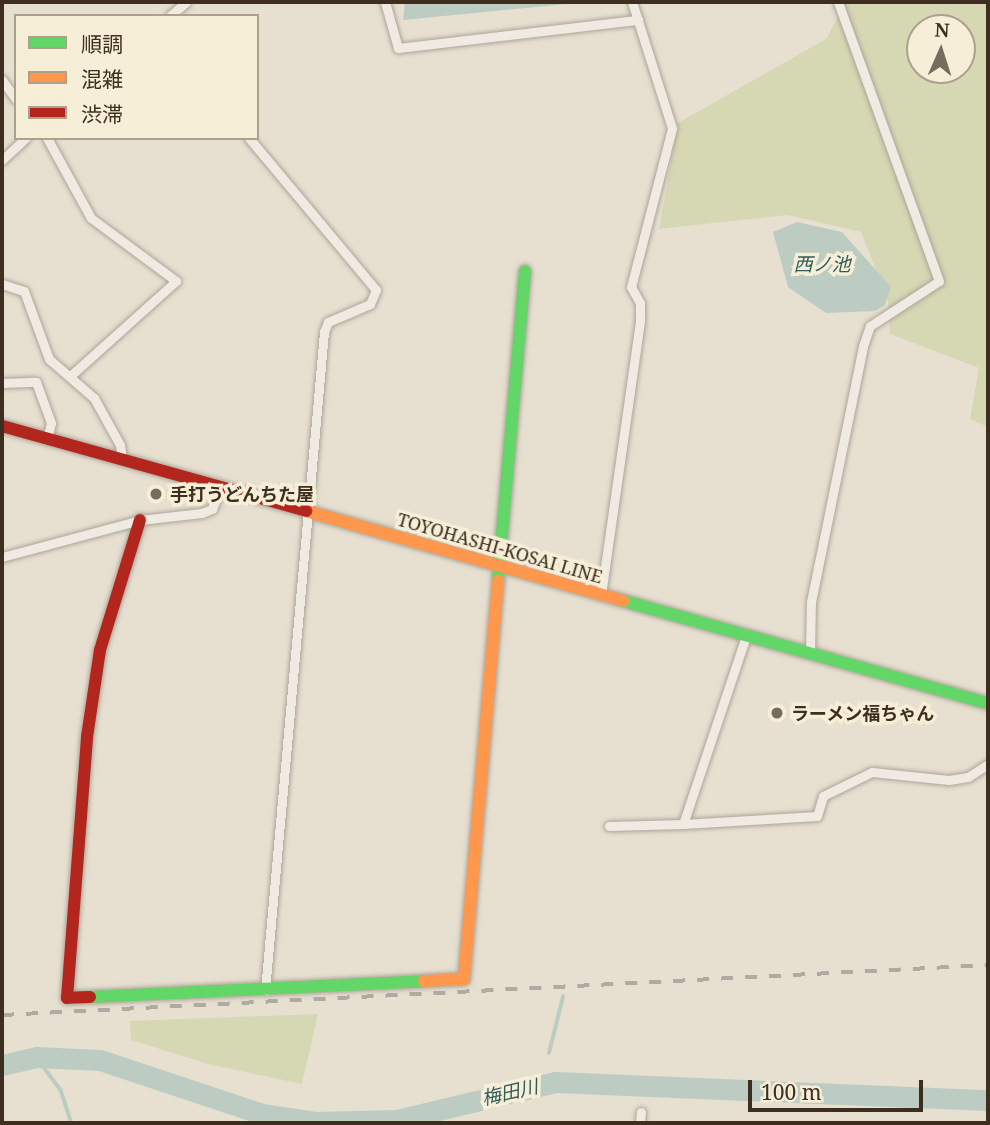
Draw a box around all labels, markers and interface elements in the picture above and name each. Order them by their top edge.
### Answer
legend [14,14,259,140]
north arrow [906,14,976,84]
text: N [934,17,950,43]
text: 順調 [81,30,123,58]
text: 混雑 [81,65,123,93]
text: 渋滞 [81,100,123,128]
water label: 西ノ池 [794,254,850,276]
place label: 手打うどんちた屋 [170,483,314,505]
marker: 手打うどんちた屋 [148,486,164,502]
street label: TOYOHASHI-KOSAI LINE [395,508,605,588]
place label: ラーメン福ちゃん [791,702,935,724]
marker: ラーメン福ちゃん [769,705,785,721]
scale bar [752,1066,927,1110]
water label: 梅田川 [480,1075,540,1111]
text: 100 m [761,1078,822,1106]

